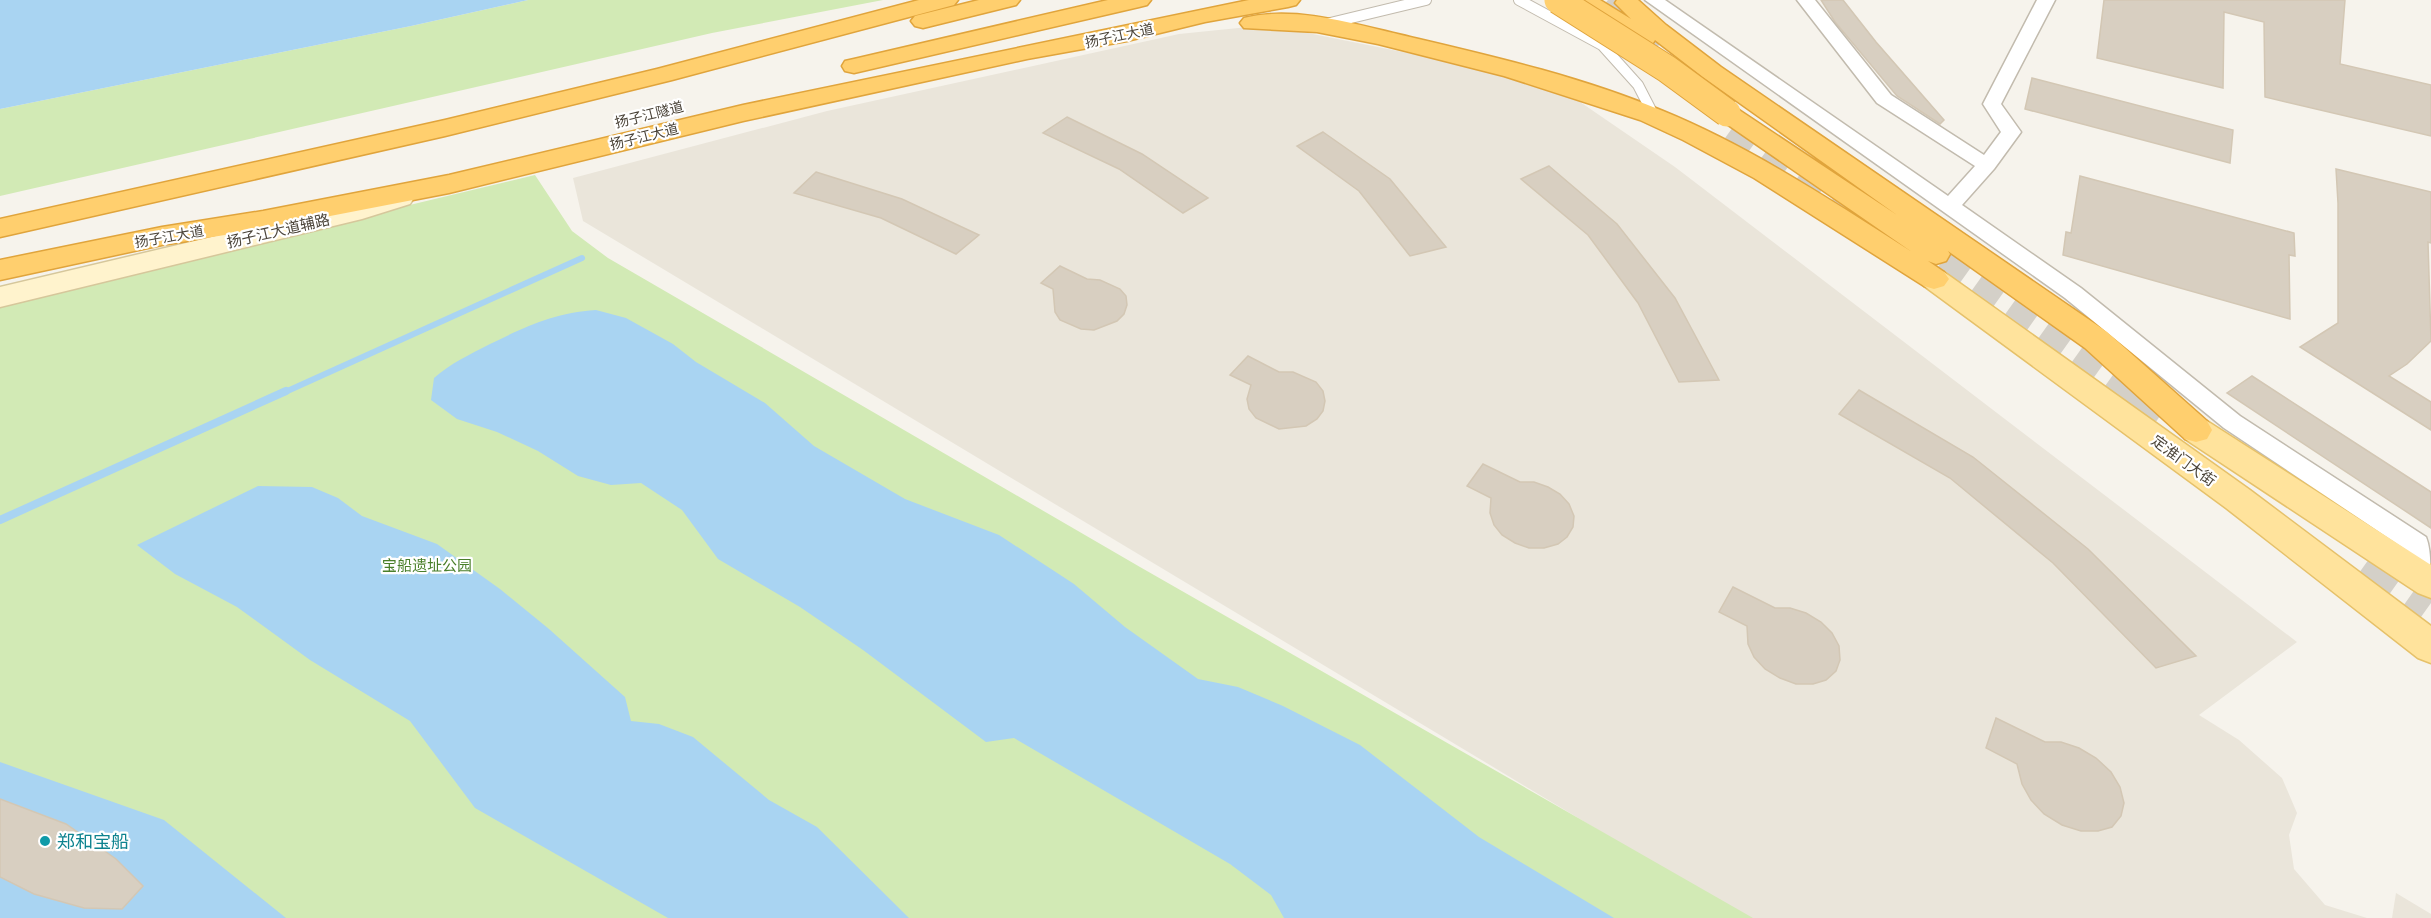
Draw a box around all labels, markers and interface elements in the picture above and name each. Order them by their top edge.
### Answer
street label: 扬子江大道 [1083,19,1155,51]
street label: 扬子江隧道 [613,97,685,131]
street label: 扬子江大道 [608,119,680,153]
street label: 扬子江大道辅路 [225,209,331,251]
street label: 扬子江大道 [133,222,205,250]
street label: 定淮门大街 [2148,431,2220,489]
park label: 宝船遗址公园 [382,556,472,574]
place label: 郑和宝船 [57,830,129,852]
marker: 郑和宝船 [38,834,52,848]

